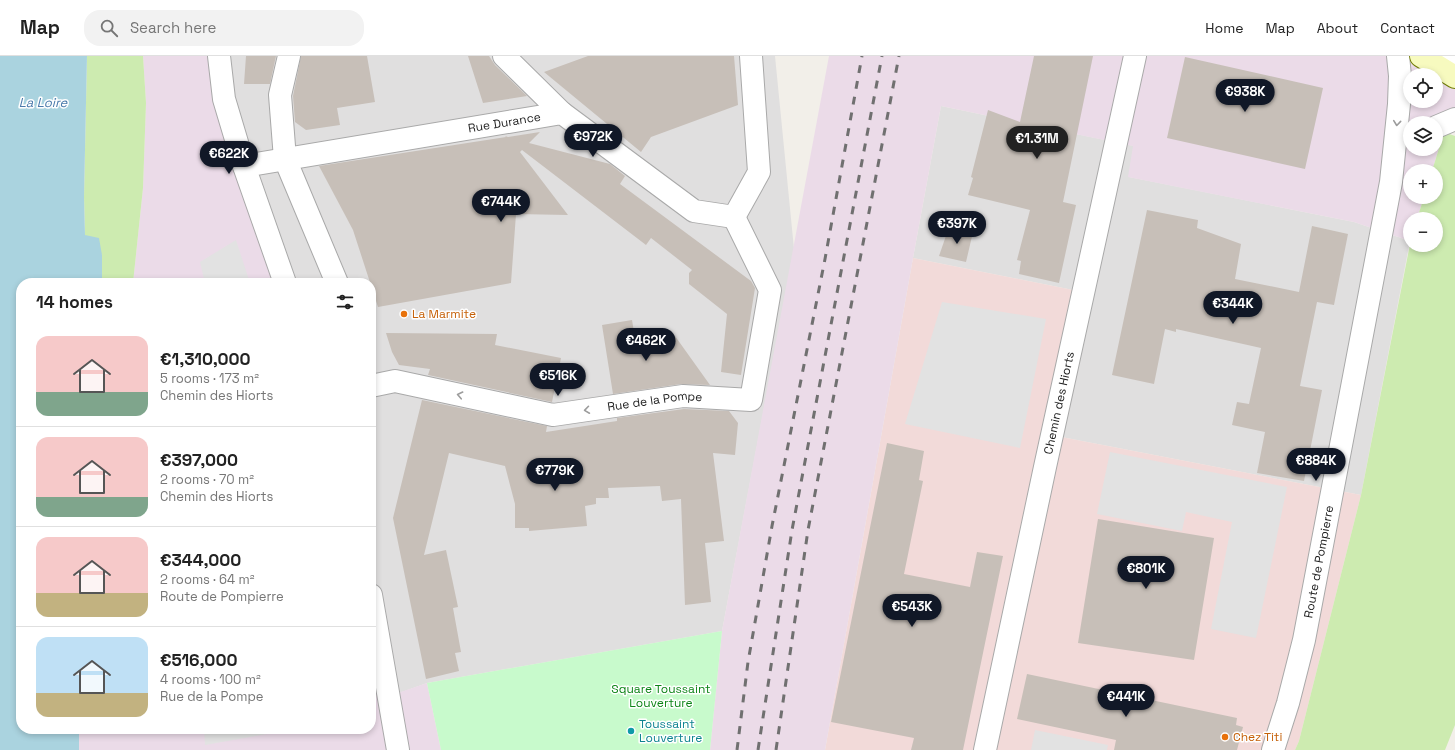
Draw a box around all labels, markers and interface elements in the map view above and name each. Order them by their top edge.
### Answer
search box [84,10,364,46]
text: Map [20,15,60,40]
icon: search [98,17,120,39]
text: Search here [130,18,216,37]
text: Home [1205,19,1243,37]
text: Map [1265,19,1295,37]
text: About [1317,19,1358,37]
text: Contact [1380,19,1435,37]
map controls [1403,68,1443,252]
button: locate [1403,68,1443,108]
pin: €938K [1217,79,1273,113]
text: €938K [1225,83,1265,100]
water label: La Loire [19,94,69,111]
street label: Rue Durance [467,109,542,137]
button: layers [1403,116,1443,156]
one-way arrow [1393,120,1402,126]
pin: €972K [565,124,621,158]
pin: €1.31M [1004,126,1070,160]
text: €972K [573,128,613,145]
text: €1.31M [1015,130,1059,147]
pin: €622K [201,141,257,175]
text: €622K [209,145,249,162]
button: + [1403,164,1443,204]
pin: €744K [473,189,529,223]
text: €744K [481,193,521,210]
pin: €397K [929,211,985,245]
button: − [1403,212,1443,252]
text: €397K [937,215,977,232]
text: 14 homes [36,291,113,313]
icon: filters [334,291,356,313]
pin: €344K [1205,291,1261,325]
text: €344K [1212,295,1254,312]
place label: La Marmite [412,306,476,322]
marker: La Marmite [399,309,409,319]
pin: €462K [618,328,674,362]
text: €462K [626,332,666,349]
text: €1,310,000 [160,348,251,370]
street label: Chemin des Hiorts [1040,350,1078,456]
icon: home [68,352,116,400]
pin: €516K [530,363,586,397]
text: €516K [539,367,577,384]
text: 5 rooms · 173 m² [160,370,259,387]
text: Chemin des Hiorts [160,387,273,404]
street label: Rue de la Pompe [606,387,703,415]
one-way arrow [457,392,463,400]
one-way arrow [584,405,590,414]
pin: €884K [1288,448,1344,482]
text: €397,000 [160,449,238,471]
text: €884K [1296,452,1336,469]
icon: home [68,453,116,501]
pin: €779K [527,458,583,492]
text: €779K [535,462,575,479]
text: 2 rooms · 70 m² [160,471,254,488]
text: Chemin des Hiorts [160,488,273,505]
street label: Route de Pompierre [1300,504,1337,619]
text: €344,000 [160,549,241,571]
icon: home [68,553,116,601]
pin: €801K [1118,556,1174,590]
text: €801K [1126,560,1166,577]
text: 2 rooms · 64 m² [160,571,254,588]
text: Route de Pompierre [160,588,284,605]
pin: €543K [884,594,940,628]
text: €543K [892,598,932,615]
text: €516,000 [160,649,237,671]
icon: home [68,653,116,701]
text: 4 rooms · 100 m² [160,671,261,688]
park label: Square Toussaint Louverture [611,681,711,711]
pin: €441K [1098,684,1154,718]
text: Rue de la Pompe [160,688,264,705]
text: €441K [1107,688,1145,705]
place label: Toussaint Louverture [639,716,702,746]
marker: Toussaint Louverture [626,726,636,736]
place label: Chez Titi [1233,729,1282,745]
marker: Chez Titi [1220,732,1230,742]

